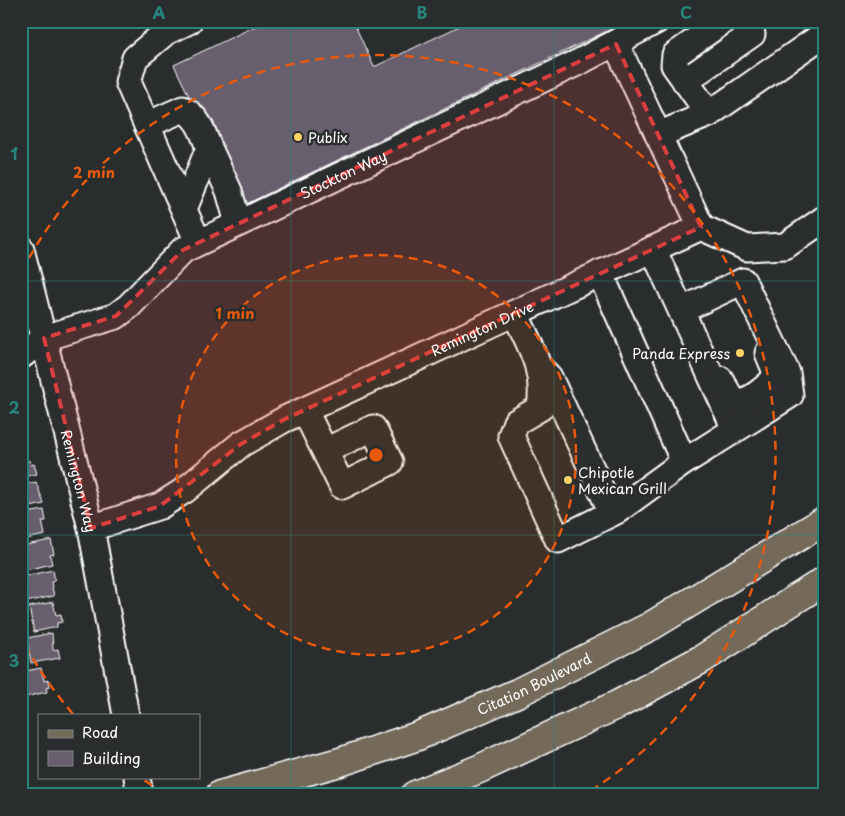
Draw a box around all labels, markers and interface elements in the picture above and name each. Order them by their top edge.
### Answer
text: A [153,0,166,24]
text: B [417,0,428,24]
text: C [680,0,692,24]
place label: Publix [308,127,348,148]
marker: Publix [292,131,304,143]
text: 1 [10,141,18,165]
street label: Stockton Way [296,144,390,204]
text: 2 min [73,160,115,183]
street label: Remington Drive [427,295,537,361]
text: 1 min [216,301,254,324]
place label: Panda Express [632,343,730,364]
marker: Panda Express [734,347,746,359]
text: 2 [8,395,20,419]
street label: Remington Way [56,427,102,534]
centre of rings [367,446,385,464]
place label: Chipotle Mexican Grill [578,462,667,499]
marker: Chipotle Mexican Grill [562,474,574,486]
street label: Citation Boulevard [473,647,595,720]
text: 3 [9,648,19,672]
legend [38,714,200,778]
text: Road [82,720,118,743]
text: Building [82,746,141,769]

